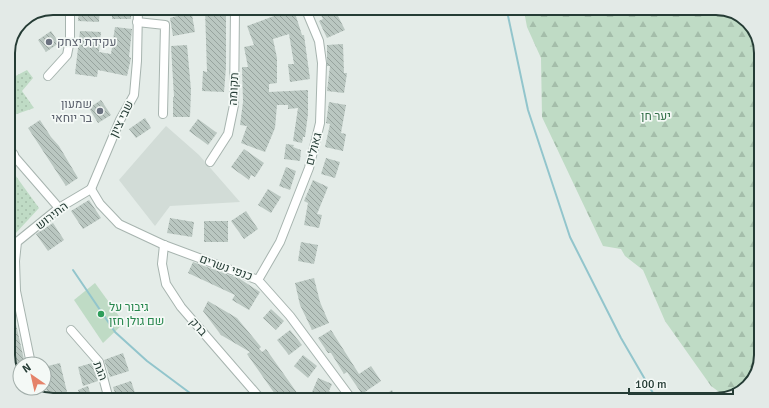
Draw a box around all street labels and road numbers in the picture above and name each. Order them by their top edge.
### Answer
street label: תקומה [226,72,242,106]
street label: שבי ציון [107,98,137,140]
street label: גאולים [302,131,326,167]
street label: התירוש [33,199,71,233]
street label: כנפי נשרים [197,251,255,285]
street label: ברק [186,315,211,340]
street label: הגת [90,359,110,383]

